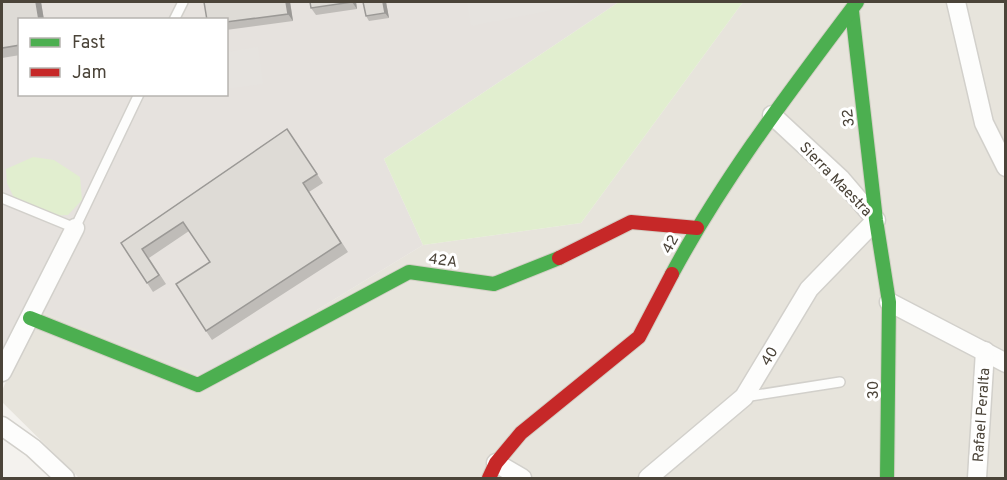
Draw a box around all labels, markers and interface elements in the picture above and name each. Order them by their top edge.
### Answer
legend [18,18,228,96]
text: Fast [72,32,105,55]
text: Jam [72,62,107,85]
street label: 32 [839,108,860,128]
street label: Sierra Maestra [794,139,875,221]
street label: 42 [659,232,684,257]
street label: 42A [427,250,458,273]
street label: 40 [757,344,783,370]
street label: Rafael Peralta [970,367,995,463]
street label: 30 [865,381,884,399]

